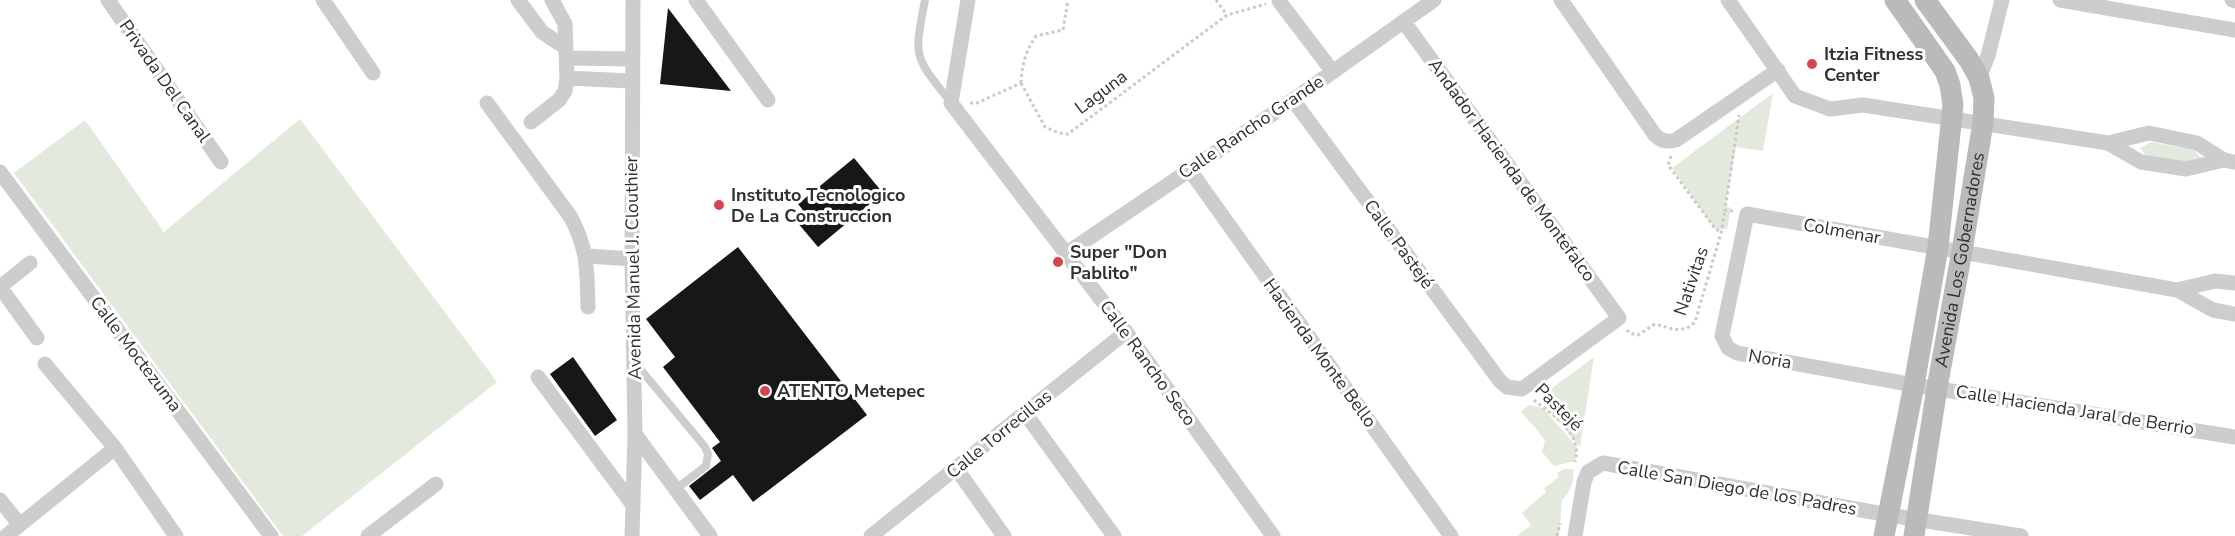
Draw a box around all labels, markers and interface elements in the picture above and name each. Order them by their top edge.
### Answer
street label: Privada Del Canal [114,15,217,148]
place label: Itzia Fitness Center [1824,42,1924,87]
street label: Andador Hacienda de Montefalco [1423,54,1601,286]
marker: Itzia Fitness Center [1805,57,1819,71]
street label: Laguna [1070,64,1132,120]
street label: Calle Rancho Grande [1174,69,1328,185]
street label: Avenida Los Gobernadores [1929,150,1990,369]
street label: Avenida Manuel J. Clouthier [619,155,647,380]
place label: Instituto Tecnologico De La Construccion [731,183,905,228]
street label: Calle Pastejé [1358,195,1440,293]
marker: Instituto Tecnologico De La Construccion [712,198,726,212]
street label: Colmenar [1802,212,1883,250]
place label: Super "Don Pablito" [1070,240,1167,285]
street label: Nativitas [1668,243,1714,319]
marker: Super "Don Pablito" [1051,255,1065,269]
street label: Hacienda Monte Bello [1258,274,1382,432]
street label: Calle Moctezuma [85,291,187,417]
street label: Calle Rancho Seco [1094,295,1202,431]
street label: Noria [1746,343,1794,375]
street label: Pastejé [1530,378,1588,436]
place label: ATENTO Metepec [777,379,925,403]
street label: Calle Hacienda Jaral de Berrio [1954,379,2196,441]
marker: ATENTO Metepec [758,384,772,398]
street label: Calle Torrecillas [941,384,1057,484]
street label: Calle San Diego de los Padres [1615,455,1859,521]

